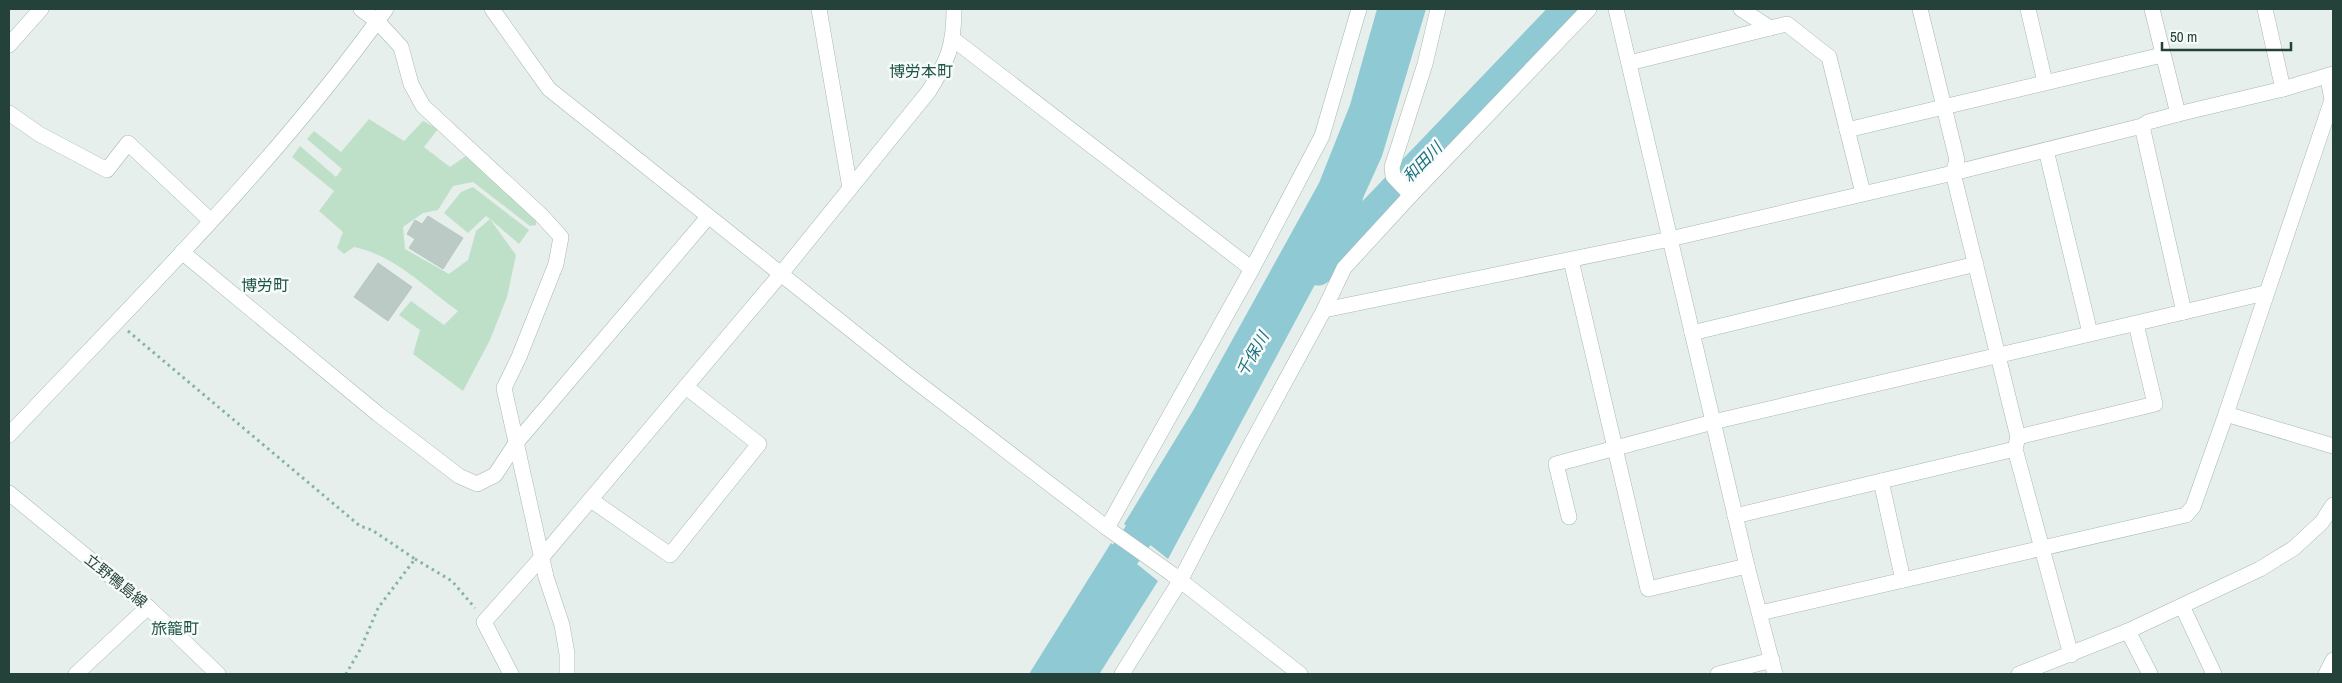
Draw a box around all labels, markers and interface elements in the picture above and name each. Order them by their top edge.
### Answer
scale bar [2162,20,2291,52]
text: 50 m [2170,26,2197,47]
district label: 博労本町 [889,60,953,82]
water label: 和田川 [1397,136,1448,187]
district label: 博労町 [241,274,289,296]
water label: 千保川 [1230,326,1275,380]
street label: 立野鴨島線 [81,549,152,612]
district label: 旅籠町 [151,617,199,639]

